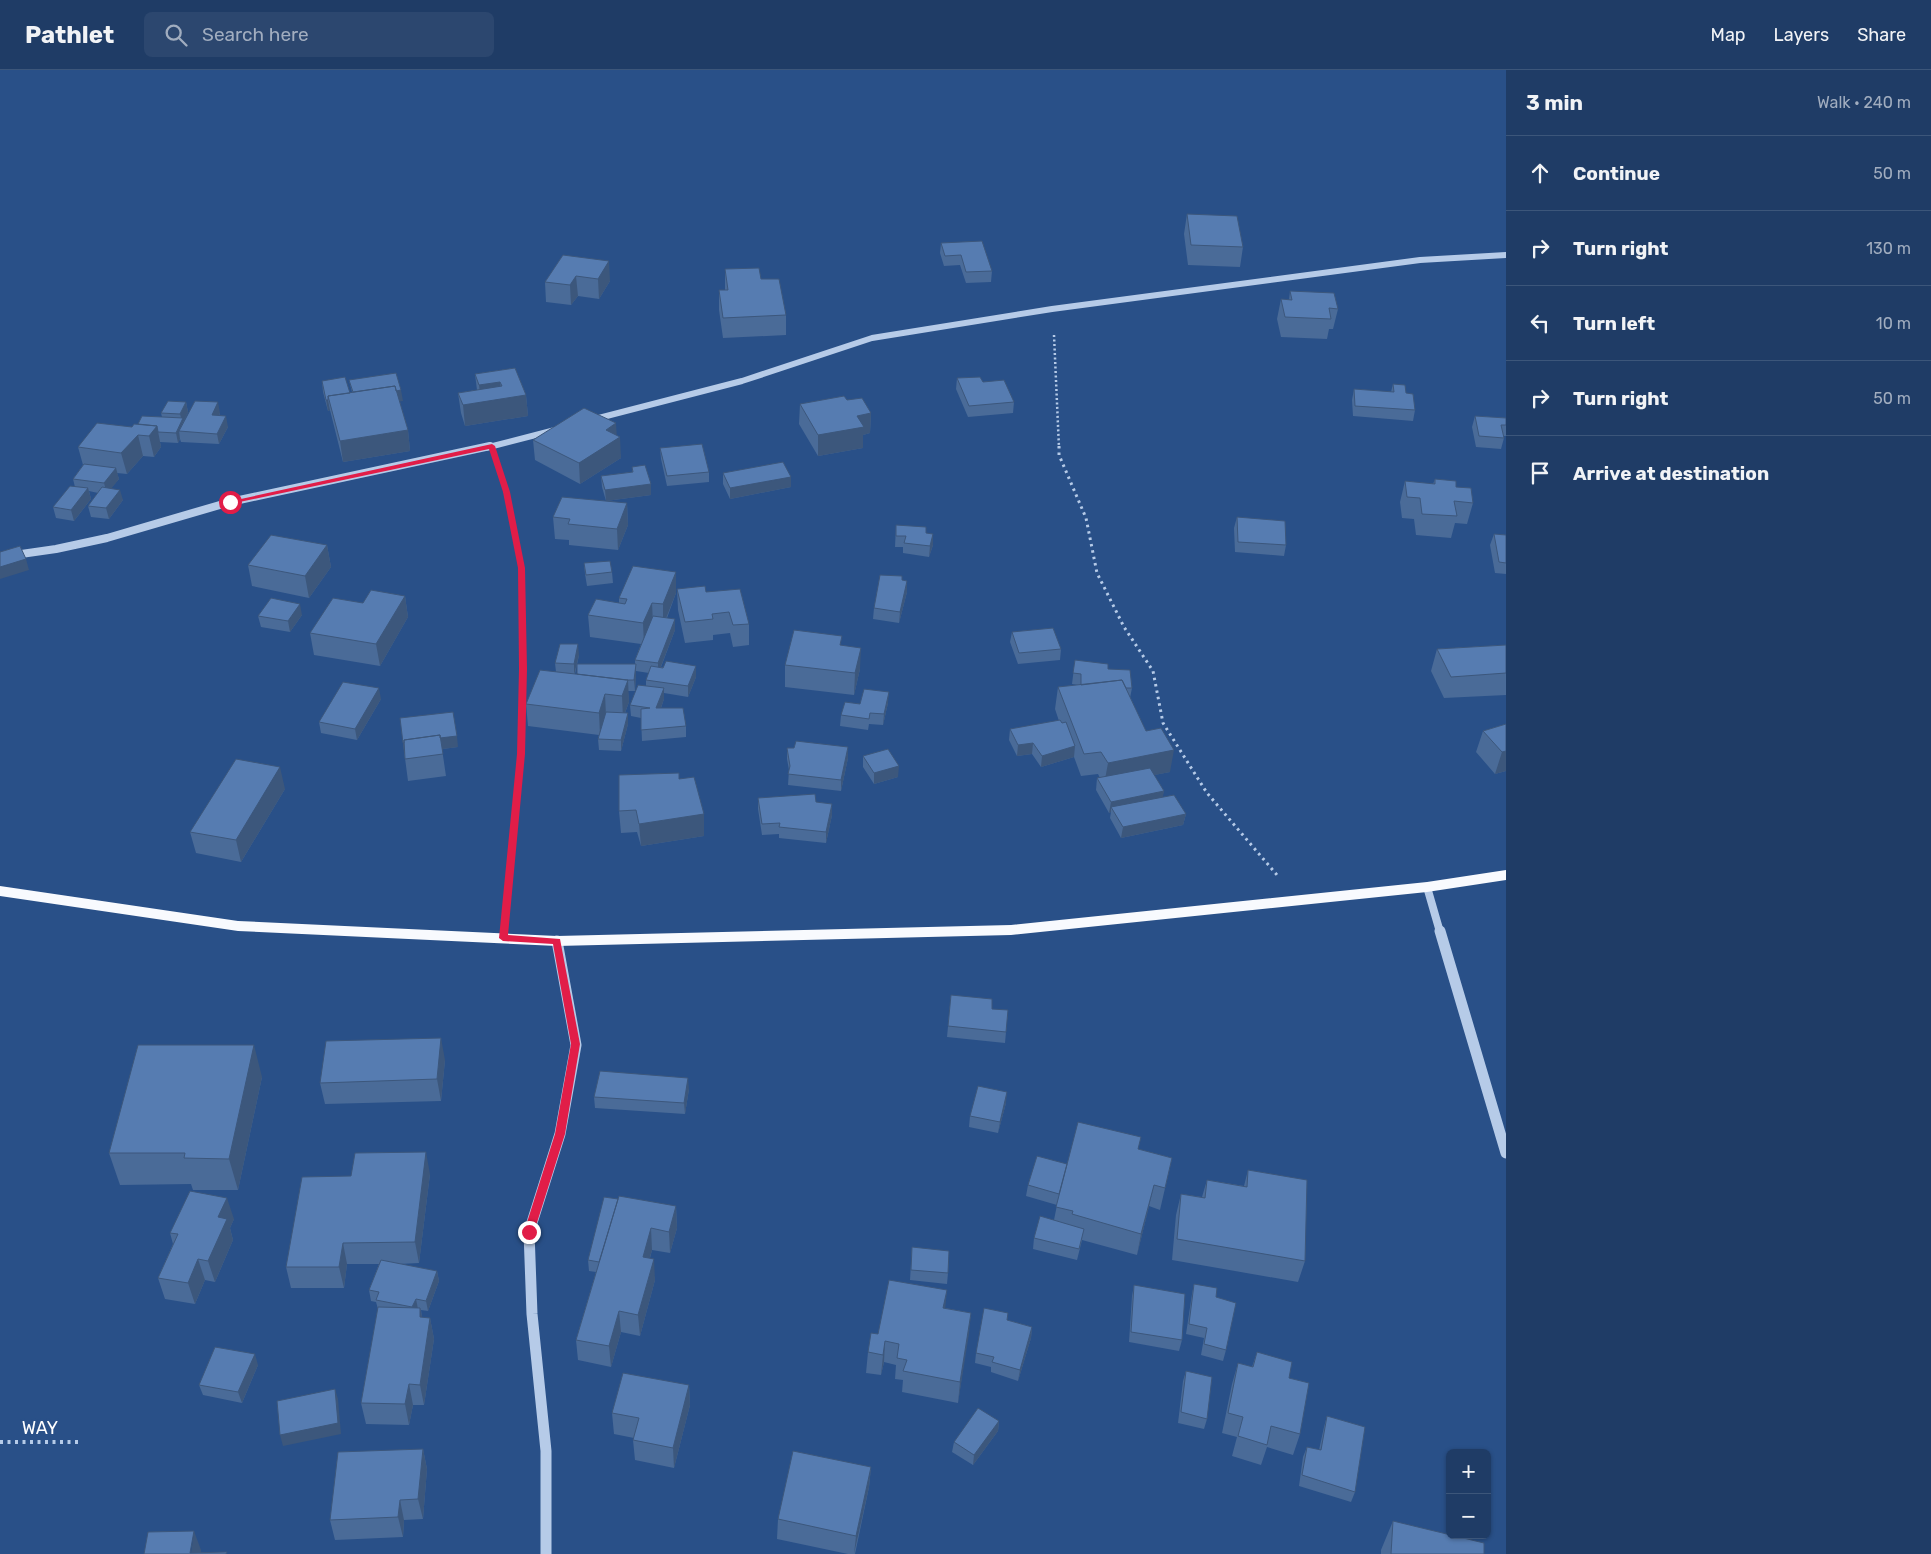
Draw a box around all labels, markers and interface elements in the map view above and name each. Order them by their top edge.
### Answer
search box [144,12,494,57]
text: Pathlet [25,21,114,49]
icon: search [162,21,190,49]
text: Search here [202,23,309,46]
text: Map [1711,24,1746,46]
text: Layers [1774,24,1829,46]
text: Share [1857,24,1906,46]
text: 3 min [1526,90,1583,115]
text: Walk · 240 m [1817,93,1911,112]
icon: ahead [1526,159,1554,187]
text: Continue [1573,162,1660,185]
text: 50 m [1873,164,1911,183]
icon: right [1526,234,1554,262]
text: Turn right [1573,237,1668,260]
text: 130 m [1866,239,1911,258]
icon: left [1526,309,1554,337]
text: Turn left [1573,312,1655,335]
text: 10 m [1876,314,1911,333]
icon: right [1526,384,1554,412]
text: Turn right [1573,387,1668,410]
text: 50 m [1873,389,1911,408]
icon: arrive [1526,459,1554,487]
text: Arrive at destination [1573,462,1769,485]
route start [219,491,242,514]
route end [518,1221,541,1244]
street label: WAY [22,1417,59,1439]
map controls [1446,1449,1491,1539]
button: + [1446,1449,1491,1494]
button: − [1446,1494,1491,1539]

